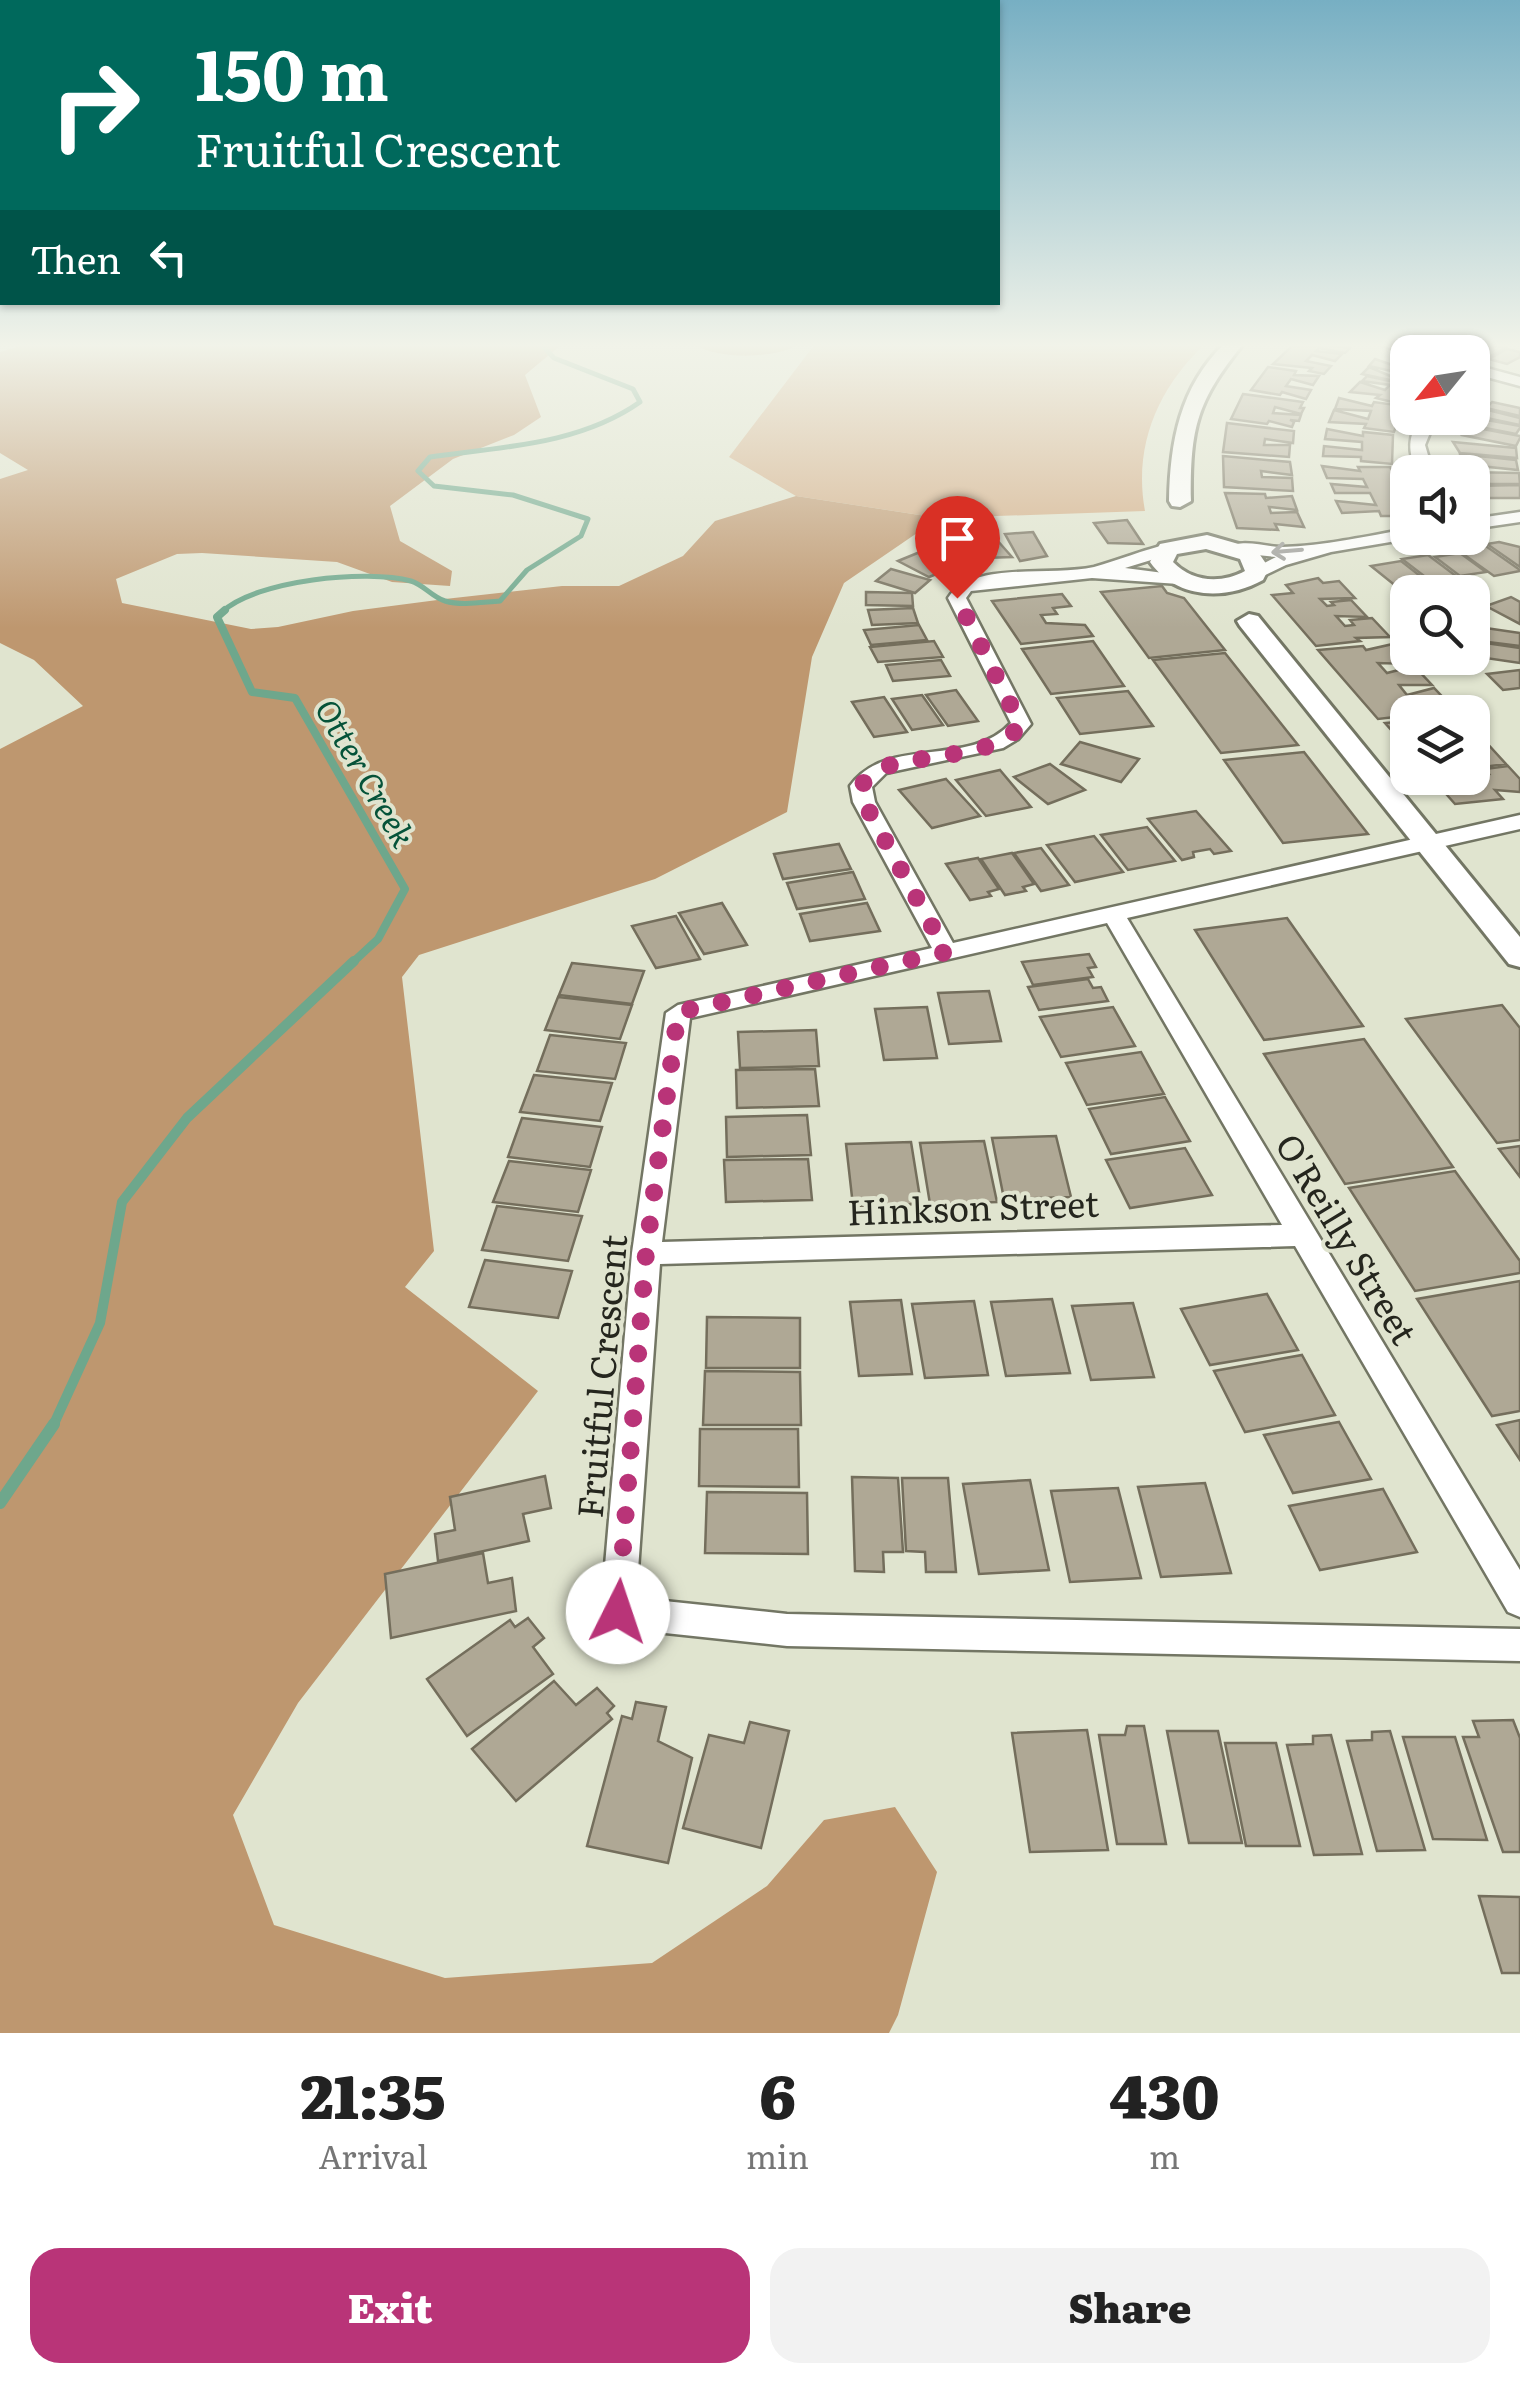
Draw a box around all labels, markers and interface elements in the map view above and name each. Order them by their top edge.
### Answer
text: 150 m [195,19,389,123]
icon: right [30,40,160,170]
text: Fruitful Crescent [195,114,561,181]
text: Then [30,229,121,286]
icon: left [141,230,196,285]
north arrow [1390,335,1490,435]
map controls [1390,335,1490,795]
button: sound [1390,455,1490,555]
pin [915,496,1000,599]
icon: arrive [930,511,985,566]
one-way arrow [1272,542,1304,561]
button: search [1390,575,1490,675]
water label: Otter Creek [305,689,429,856]
button: layers [1390,695,1490,795]
street label: O'Reilly Street [1264,1123,1432,1353]
street label: Hinkson Street [846,1176,1100,1236]
street label: Fruitful Crescent [562,1232,638,1520]
position arrow [566,1560,670,1664]
text: 21:35 [300,2048,446,2137]
text: 6 [759,2048,796,2137]
text: 430 [1109,2048,1220,2137]
text: Arrival [318,2131,428,2179]
text: min [746,2131,809,2179]
text: m [1149,2131,1180,2179]
button: Exit [30,2248,750,2363]
button: Share [770,2248,1490,2363]

